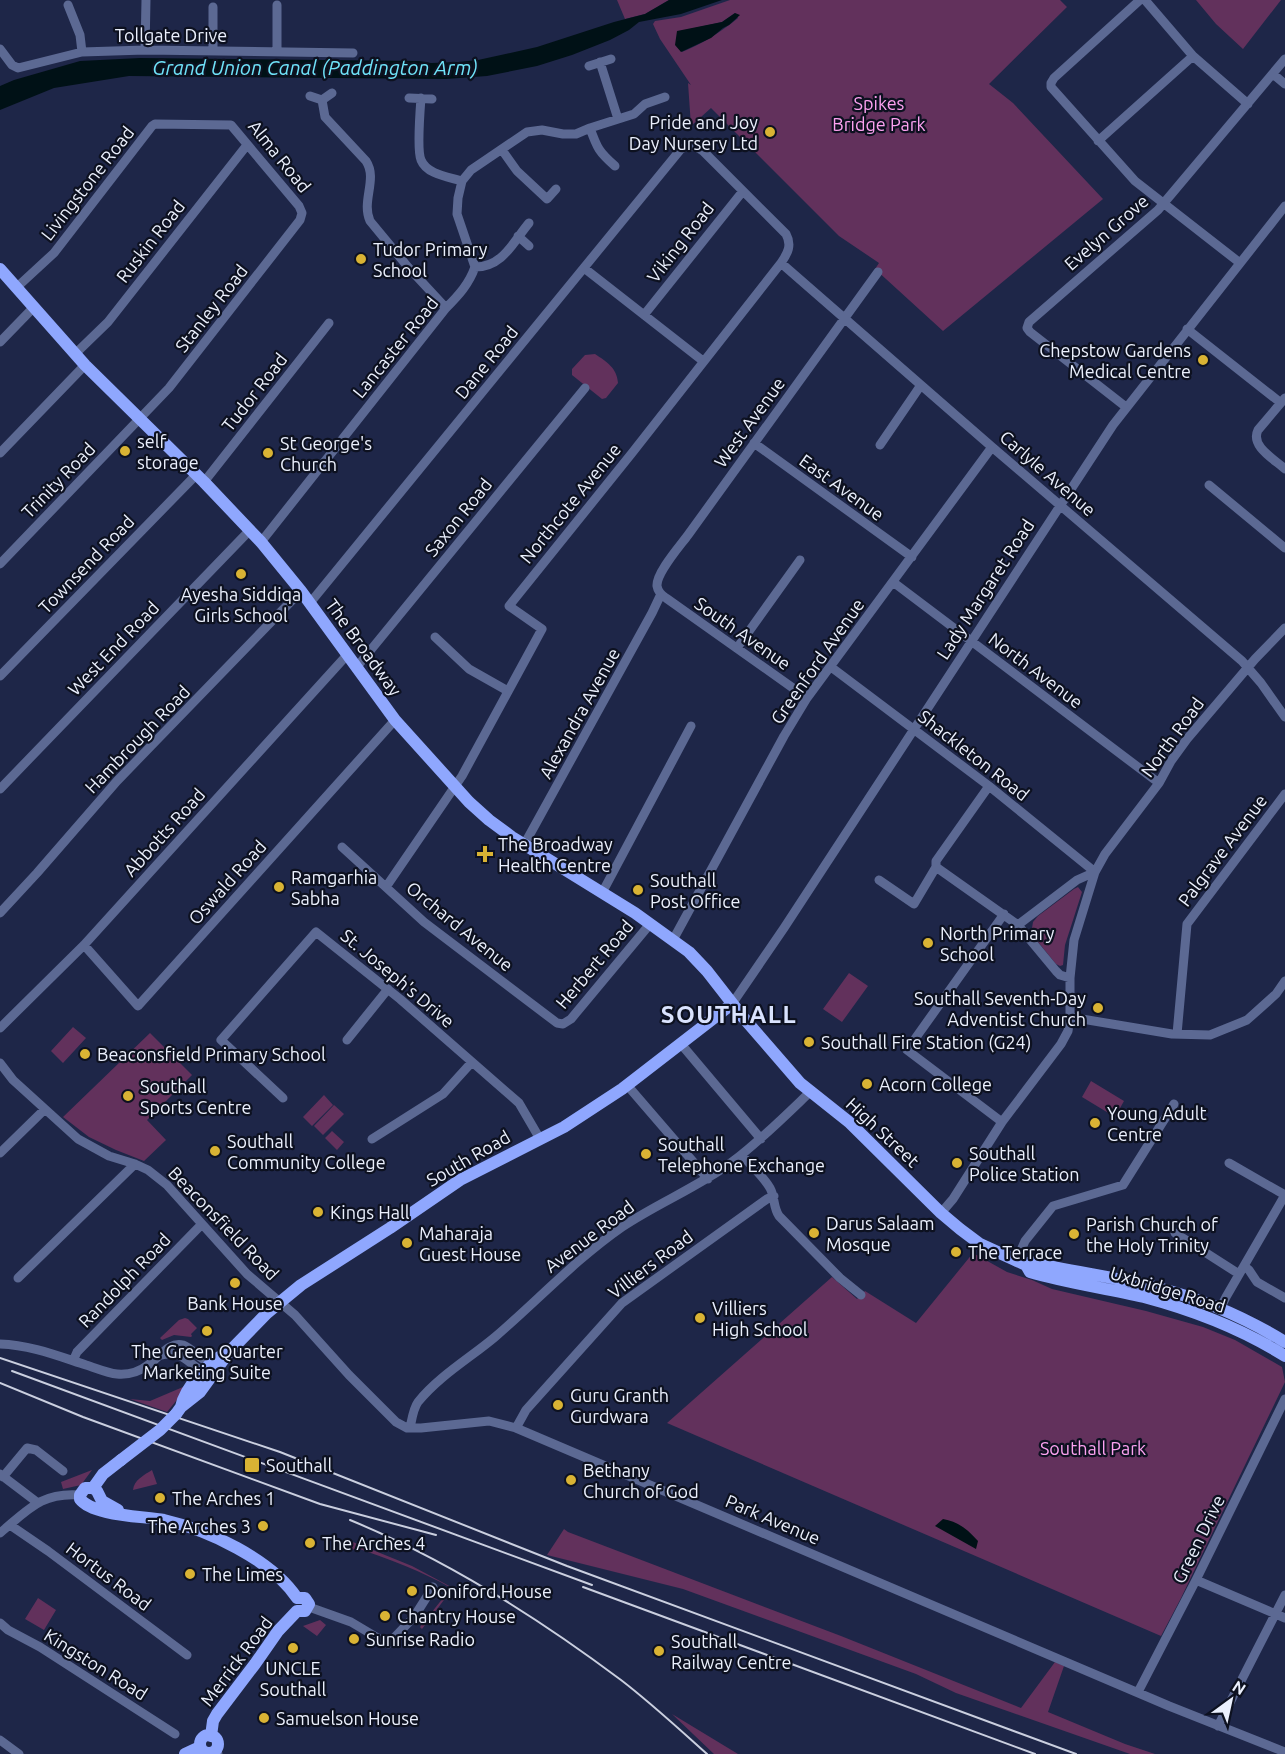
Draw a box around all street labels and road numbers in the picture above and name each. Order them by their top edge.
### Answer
street label: Tollgate Drive [115,25,227,45]
street label: Alma Road [245,116,315,196]
street label: Livingstone Road [36,122,138,244]
street label: Evelyn Grove [1060,190,1152,274]
street label: Ruskin Road [112,196,188,286]
street label: Viking Road [643,198,717,286]
street label: Stanley Road [171,260,251,356]
street label: Lancaster Road [348,293,442,401]
street label: Dane Road [451,322,521,402]
street label: Tudor Road [217,349,291,435]
street label: West Avenue [710,373,788,471]
street label: Carlyle Avenue [996,426,1100,520]
street label: Trinity Road [17,438,99,522]
street label: Northcote Avenue [516,439,624,567]
street label: East Avenue [796,450,888,524]
street label: Saxon Road [421,474,495,560]
street label: Townsend Road [34,511,138,617]
street label: Lady Margaret Road [932,515,1038,663]
street label: South Avenue [691,593,795,673]
street label: Greenford Avenue [766,594,868,728]
street label: The Broadway [322,595,406,700]
street label: West End Road [63,597,163,699]
street label: North Avenue [985,628,1087,712]
street label: Alexandra Avenue [535,644,623,782]
street label: Hambrough Road [81,681,193,797]
street label: North Road [1137,693,1207,781]
street label: Shackleton Road [915,706,1033,804]
street label: Abbotts Road [119,784,209,880]
street label: Palgrave Avenue [1174,790,1270,910]
street label: Oswald Road [184,836,270,928]
street label: Orchard Avenue [403,877,517,975]
street label: Herbert Road [551,916,637,1012]
street label: St. Joseph's Drive [337,925,459,1031]
street label: High Street [843,1093,923,1171]
street label: South Road [423,1126,513,1190]
street label: Beaconsfield Road [165,1162,283,1284]
street label: Avenue Road [541,1196,637,1276]
street label: Villiers Road [604,1226,696,1302]
street label: Randolph Road [74,1229,174,1331]
street label: Uxbridge Road [1108,1262,1228,1316]
street label: Park Avenue [723,1490,823,1548]
street label: Green Drive [1168,1492,1228,1586]
street label: Hortus Road [63,1538,155,1614]
street label: Merrick Road [196,1612,276,1710]
street label: Kingston Road [41,1624,151,1704]

